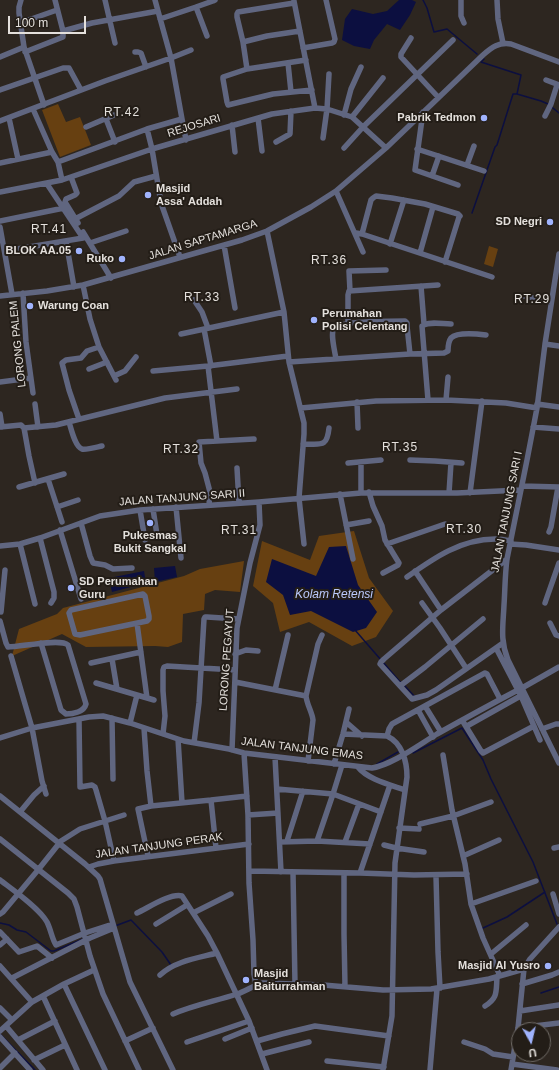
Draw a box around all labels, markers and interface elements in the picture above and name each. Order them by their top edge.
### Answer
scale bar [10,8,88,34]
text: 100 m [15,16,48,30]
district label: RT.42 [104,106,140,120]
place label: Pabrik Tedmon [397,111,476,125]
street label: REJOSARI [166,112,222,140]
marker: Pabrik Tedmon [479,113,489,123]
place label: Masjid Assa' Addah [156,182,222,208]
marker: Masjid Assa' Addah [143,190,153,200]
place label: SD Negri [496,215,542,229]
street label: JALAN SAPTAMARGA [147,217,259,263]
marker: SD Negri [545,217,555,227]
district label: RT.41 [31,223,67,237]
place label: BLOK AA.05 [6,244,71,258]
marker: BLOK AA.05 [74,246,84,256]
place label: Ruko [86,252,114,266]
marker: Ruko [117,254,127,264]
district label: RT.36 [311,254,347,268]
district label: RT.33 [184,291,220,305]
district label: RT.29 [514,293,550,307]
place label: Warung Coan [38,299,109,313]
street label: LORONG PALEM [7,300,29,388]
marker: Warung Coan [25,301,35,311]
place label: Perumahan Polisi Celentang [322,307,408,333]
marker: Perumahan Polisi Celentang [309,315,319,325]
district label: RT.35 [382,441,418,455]
district label: RT.32 [163,443,199,457]
street label: JALAN TANJUNG SARI I [489,450,525,574]
street label: JALAN TANJUNG SARI II [119,487,245,509]
marker: Pukesmas Bukit Sangkal [145,518,155,528]
district label: RT.30 [446,523,482,537]
district label: RT.31 [221,524,257,538]
place label: Pukesmas Bukit Sangkal [114,529,186,555]
place label: SD Perumahan Guru [79,575,157,601]
marker: SD Perumahan Guru [66,583,76,593]
water label: Kolam Retensi [295,588,373,602]
street label: LORONG PEGAYUT [217,608,237,712]
street label: JALAN TANJUNG EMAS [240,735,364,763]
street label: JALAN TANJUNG PERAK [94,831,224,861]
place label: Masjid Al Yusro [458,959,540,973]
marker: Masjid Al Yusro [543,961,553,971]
place label: Masjid Baiturrahman [254,967,326,993]
marker: Masjid Baiturrahman [241,975,251,985]
north arrow [511,1022,551,1062]
text: U [528,1046,537,1059]

